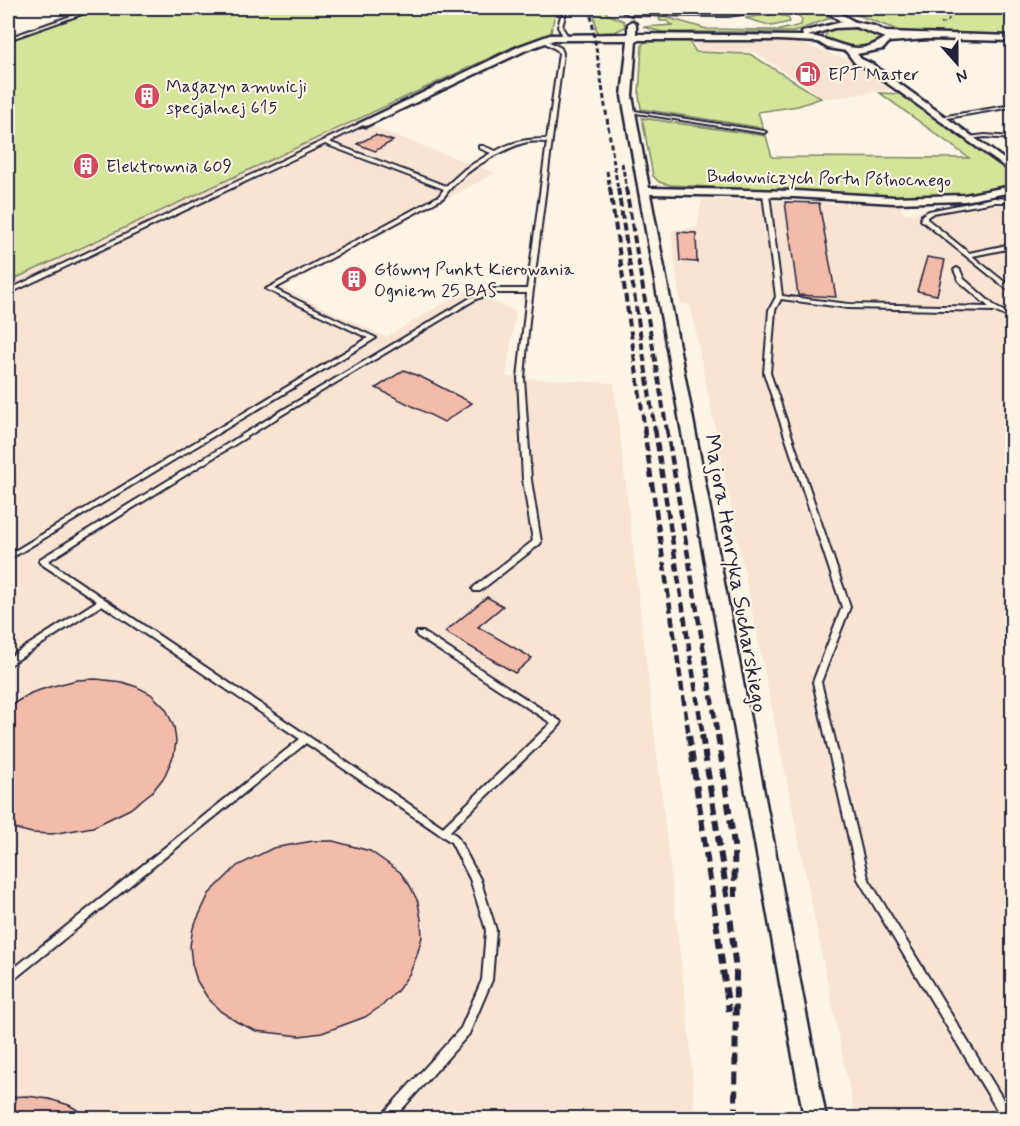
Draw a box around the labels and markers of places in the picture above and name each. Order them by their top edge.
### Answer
fuel station icon: EPT Master [793,59,823,89]
place label: EPT Master [828,63,920,87]
place label: Magazyn amunicji specjalnej 615 [166,75,307,120]
building icon: Magazyn amunicji specjalnej 615 [132,81,162,111]
building icon: Elektrownia 609 [71,151,101,181]
place label: Elektrownia 609 [106,155,232,179]
place label: Główny Punkt Kierowania Ogniem 25 BAS [374,258,575,303]
building icon: Główny Punkt Kierowania Ogniem 25 BAS [339,264,369,294]

